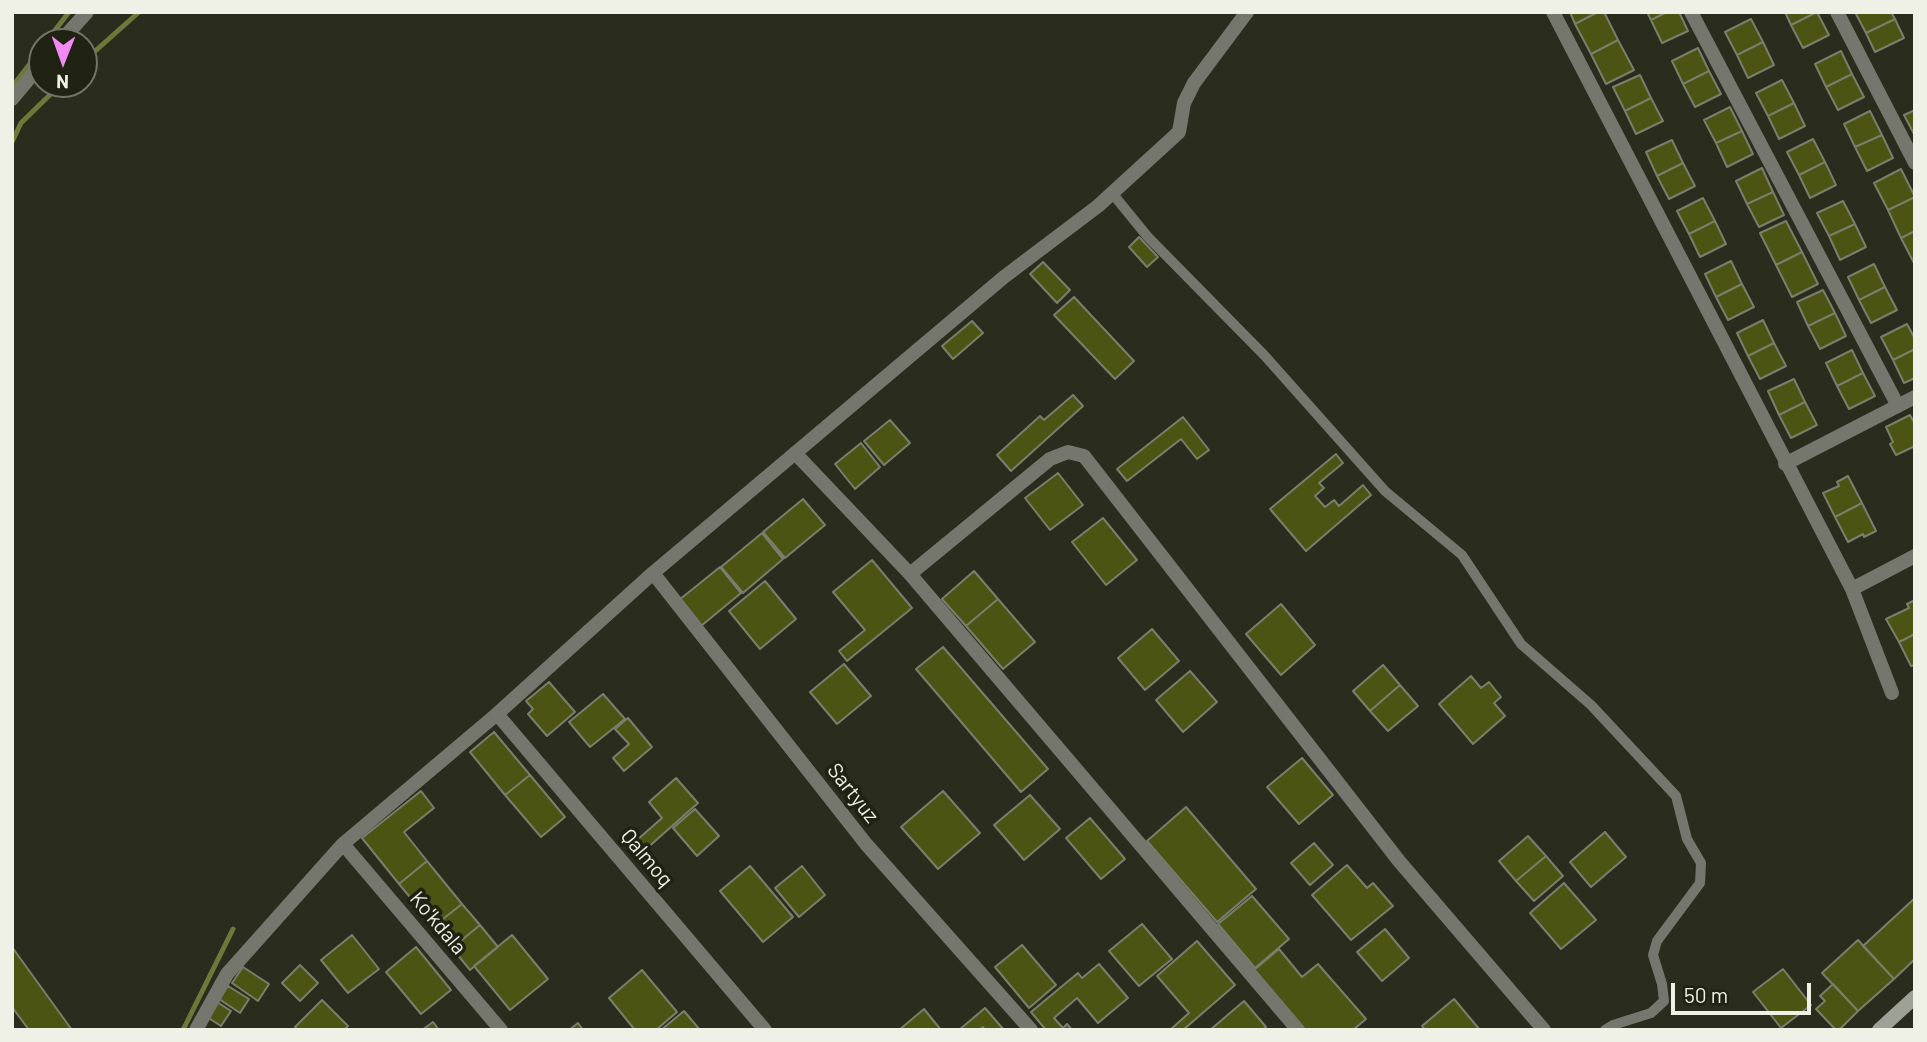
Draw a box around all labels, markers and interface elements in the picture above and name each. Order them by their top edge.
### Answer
north arrow [28,28,98,98]
text: N [56,71,69,94]
street label: Sartyuz [822,758,884,828]
street label: Qalmoq [616,824,678,892]
street label: Ko'kdala [404,886,472,960]
scale bar [1675,968,1815,1012]
text: 50 m [1684,982,1728,1007]

